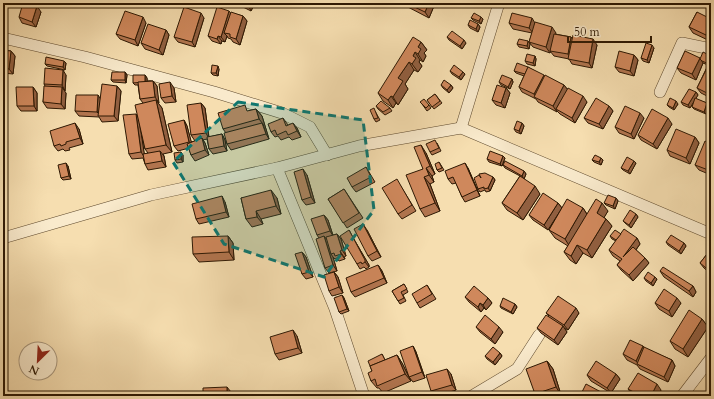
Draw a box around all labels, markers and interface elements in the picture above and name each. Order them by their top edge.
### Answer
scale bar [568,18,651,44]
text: 50 m [574,24,601,40]
north arrow [18,341,58,381]
text: N [26,361,42,378]

